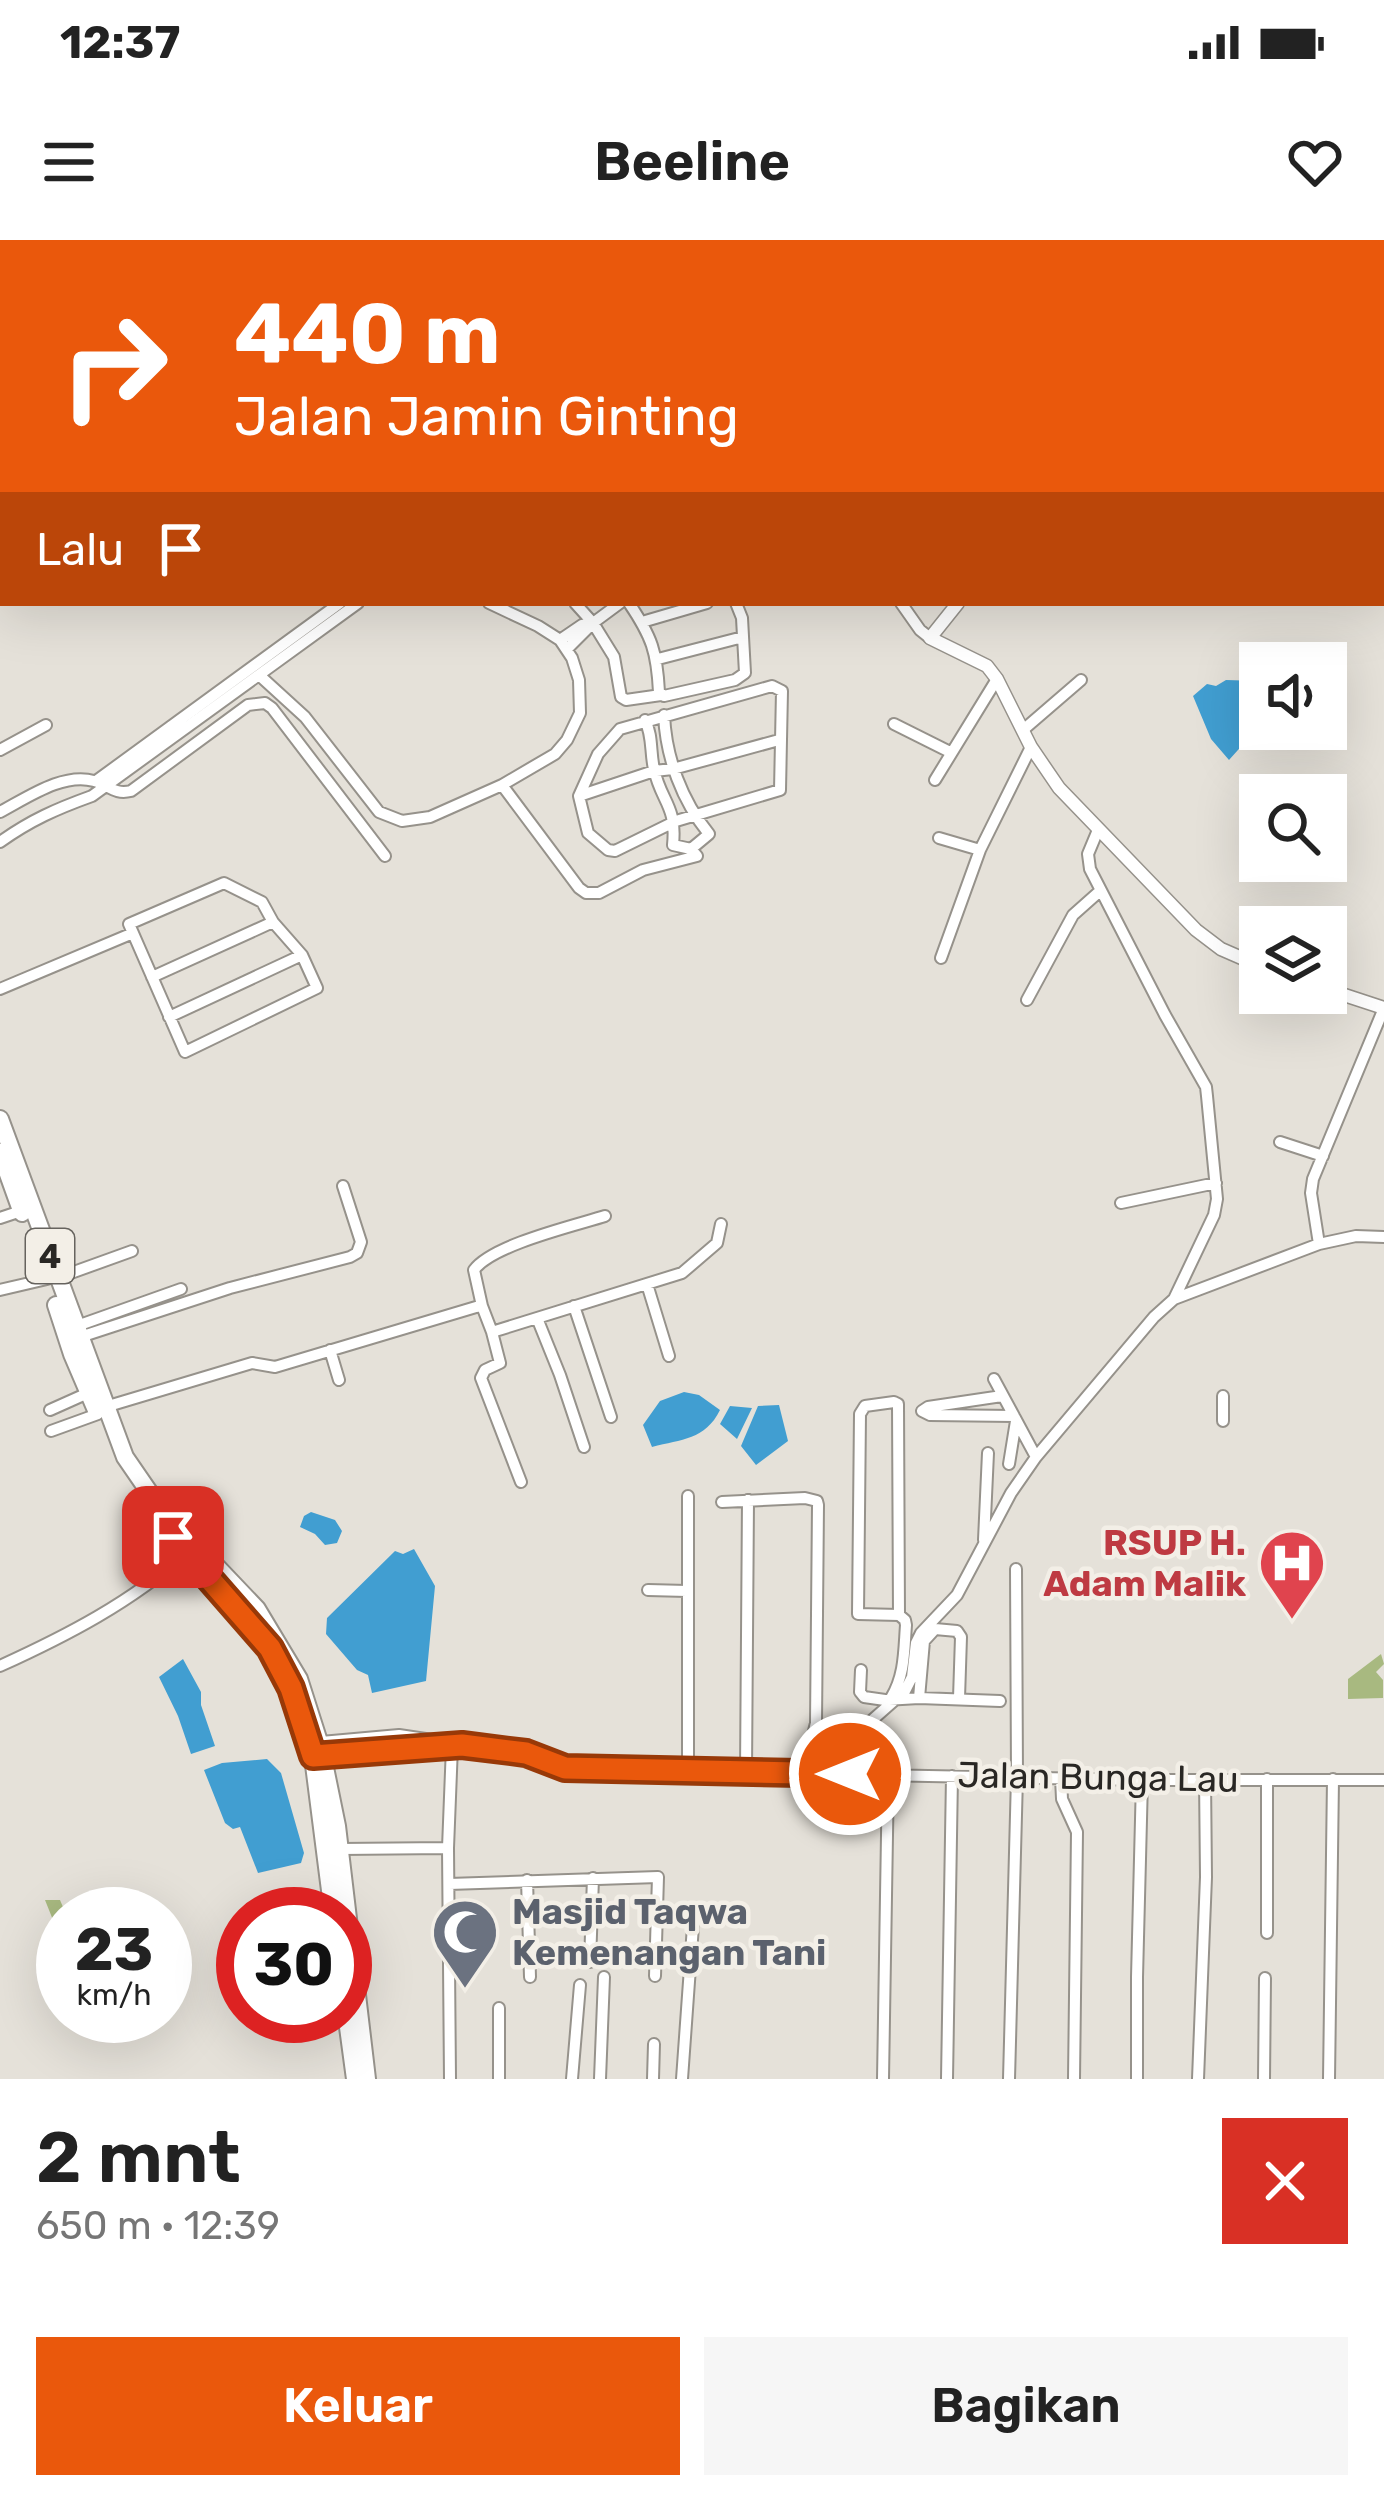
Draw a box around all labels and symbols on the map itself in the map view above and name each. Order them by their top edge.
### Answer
road number: 4 [26,1229,74,1283]
pin [122,1486,224,1588]
place label: RSUP H. Adam Malik [1043,1521,1246,1605]
hospital icon: RSUP H. Adam Malik [1257,1528,1327,1622]
position arrow [787,1711,913,1837]
street label: Jalan Bunga Lau [957,1753,1239,1801]
speed limit sign: 30 [216,1887,372,2043]
place label: Masjid Taqwa Kemenangan Tani [512,1890,826,1974]
mosque icon: Masjid Taqwa Kemenangan Tani [430,1897,500,1991]

